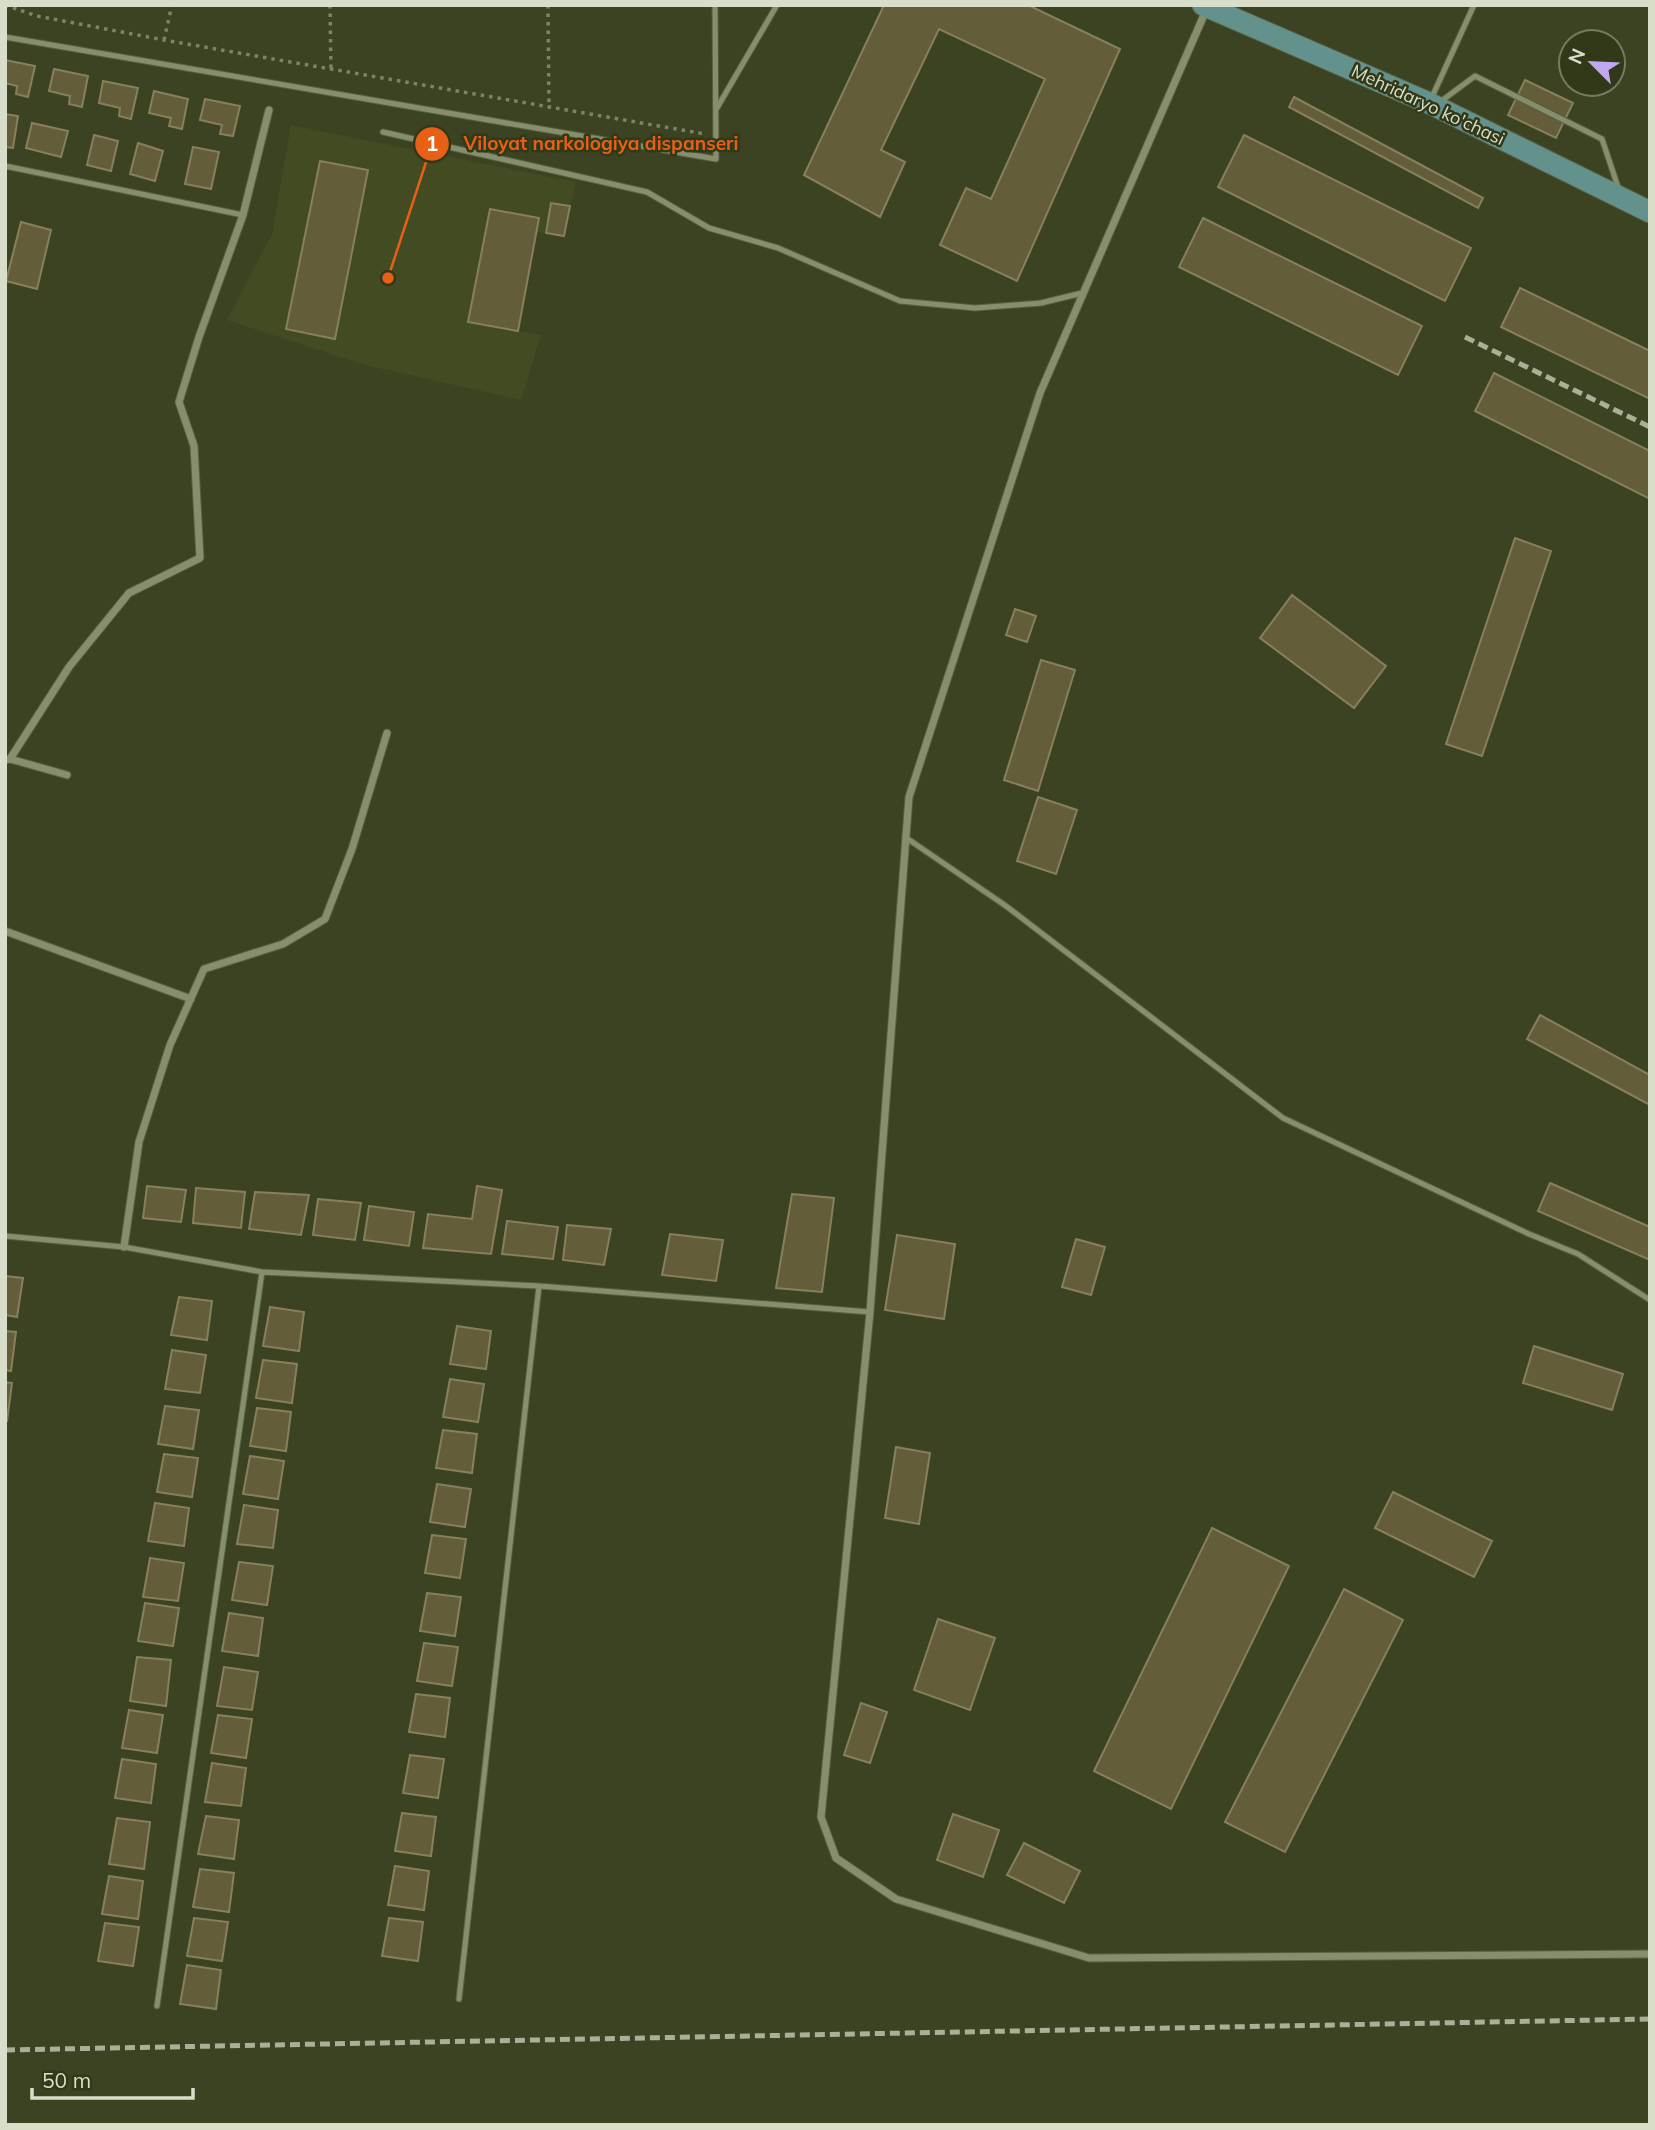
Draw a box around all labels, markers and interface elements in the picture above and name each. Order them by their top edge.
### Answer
north arrow [1557,28,1627,98]
text: N [1563,45,1590,68]
street label: Мehridaryo ko'chasi [1348,59,1509,150]
callout: Viloyat narkologiya dispanseri [414,124,752,164]
text: 1 [426,130,438,156]
text: Viloyat narkologiya dispanseri [463,131,738,155]
scale bar [32,2056,192,2100]
text: 50 m [42,2067,91,2093]

